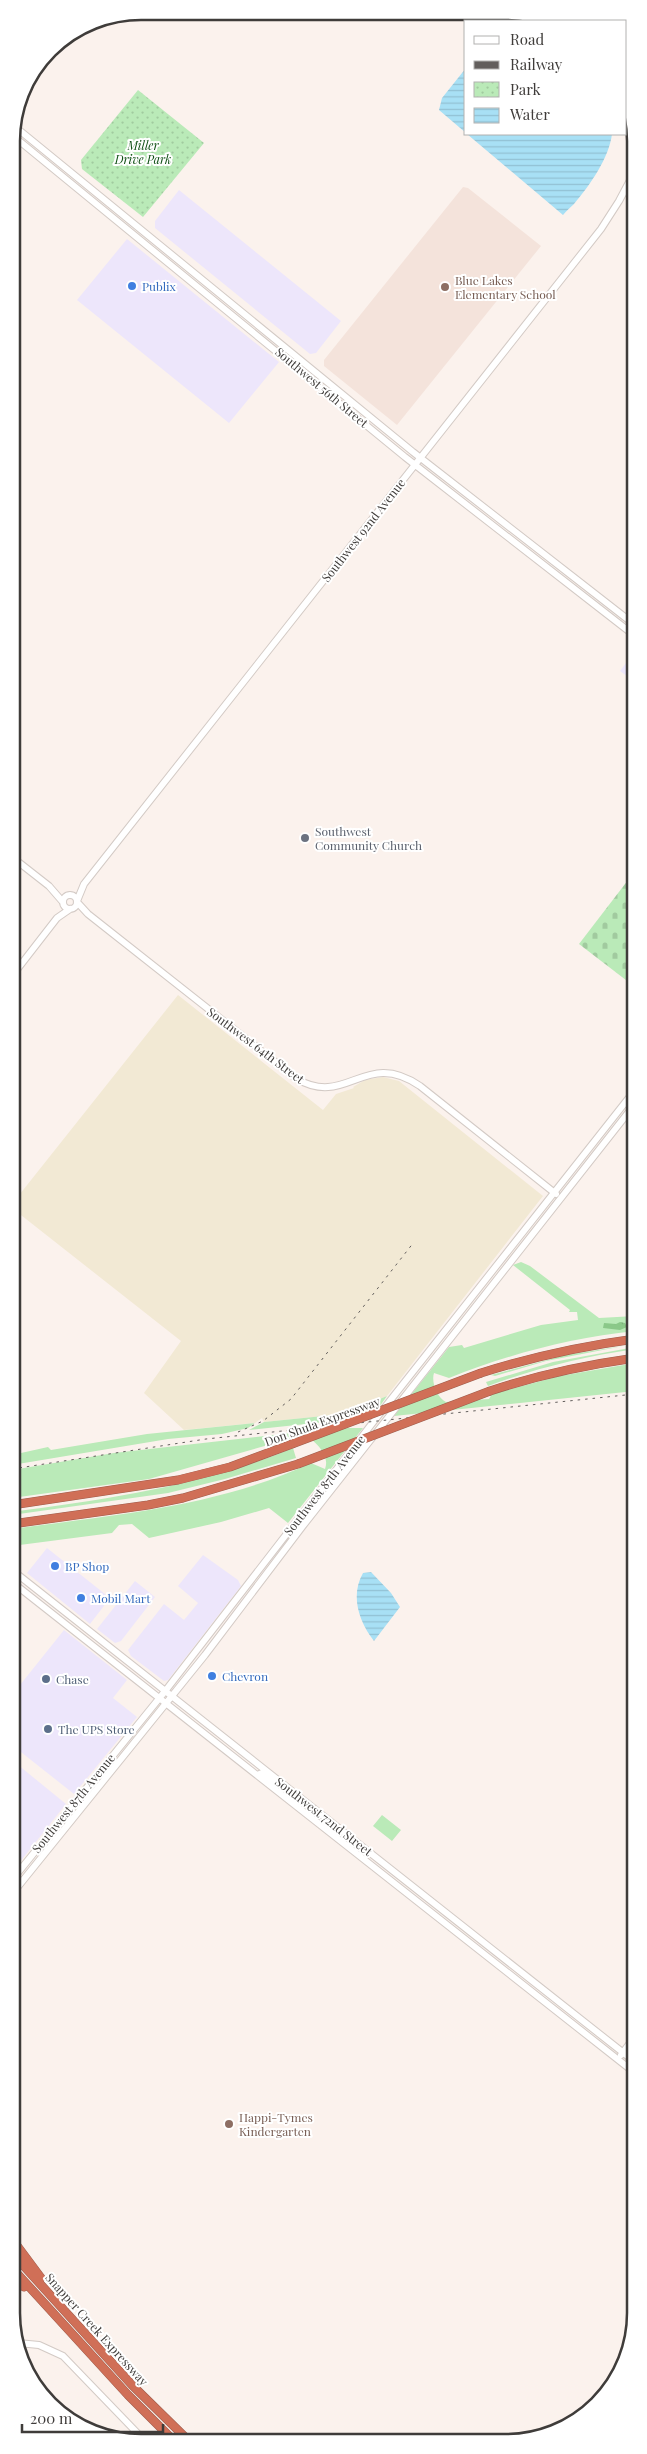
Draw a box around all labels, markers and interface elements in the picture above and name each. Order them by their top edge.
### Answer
legend [464,20,627,135]
text: Road [510,29,544,49]
text: Railway [510,54,563,74]
text: Park [510,79,542,99]
text: Water [509,104,550,124]
park label: Miller Drive Park [114,137,171,167]
place label: Blue Lakes Elementary School [455,272,556,302]
place label: Publix [142,278,177,294]
marker: Publix [126,280,138,292]
marker: Blue Lakes Elementary School [439,281,451,293]
street label: Southwest 56th Street [272,343,372,431]
street label: Southwest 92nd Avenue [318,475,408,585]
place label: Southwest Community Church [315,823,422,853]
marker: Southwest Community Church [299,832,311,844]
street label: Southwest 64th Street [204,1003,308,1087]
street label: Don Shula Expressway [262,1393,382,1449]
street label: Southwest 87th Avenue [280,1431,368,1539]
place label: BP Shop [65,1558,109,1574]
marker: BP Shop [49,1560,61,1572]
place label: Mobil Mart [91,1590,151,1606]
marker: Mobil Mart [75,1592,87,1604]
place label: Chevron [222,1668,268,1684]
marker: Chevron [206,1670,218,1682]
place label: Chase [56,1671,89,1687]
marker: Chase [40,1673,52,1685]
place label: The UPS Store [58,1721,135,1737]
marker: The UPS Store [42,1723,54,1735]
street label: Southwest 87th Avenue [28,1750,118,1856]
street label: Southwest 72nd Street [272,1773,376,1859]
place label: Happi-Tymes Kindergarten [239,2109,313,2139]
marker: Happi-Tymes Kindergarten [223,2118,235,2130]
street label: Snapper Creek Expressway [42,2269,152,2389]
scale bar [22,2402,164,2434]
text: 200 m [30,2408,73,2428]

